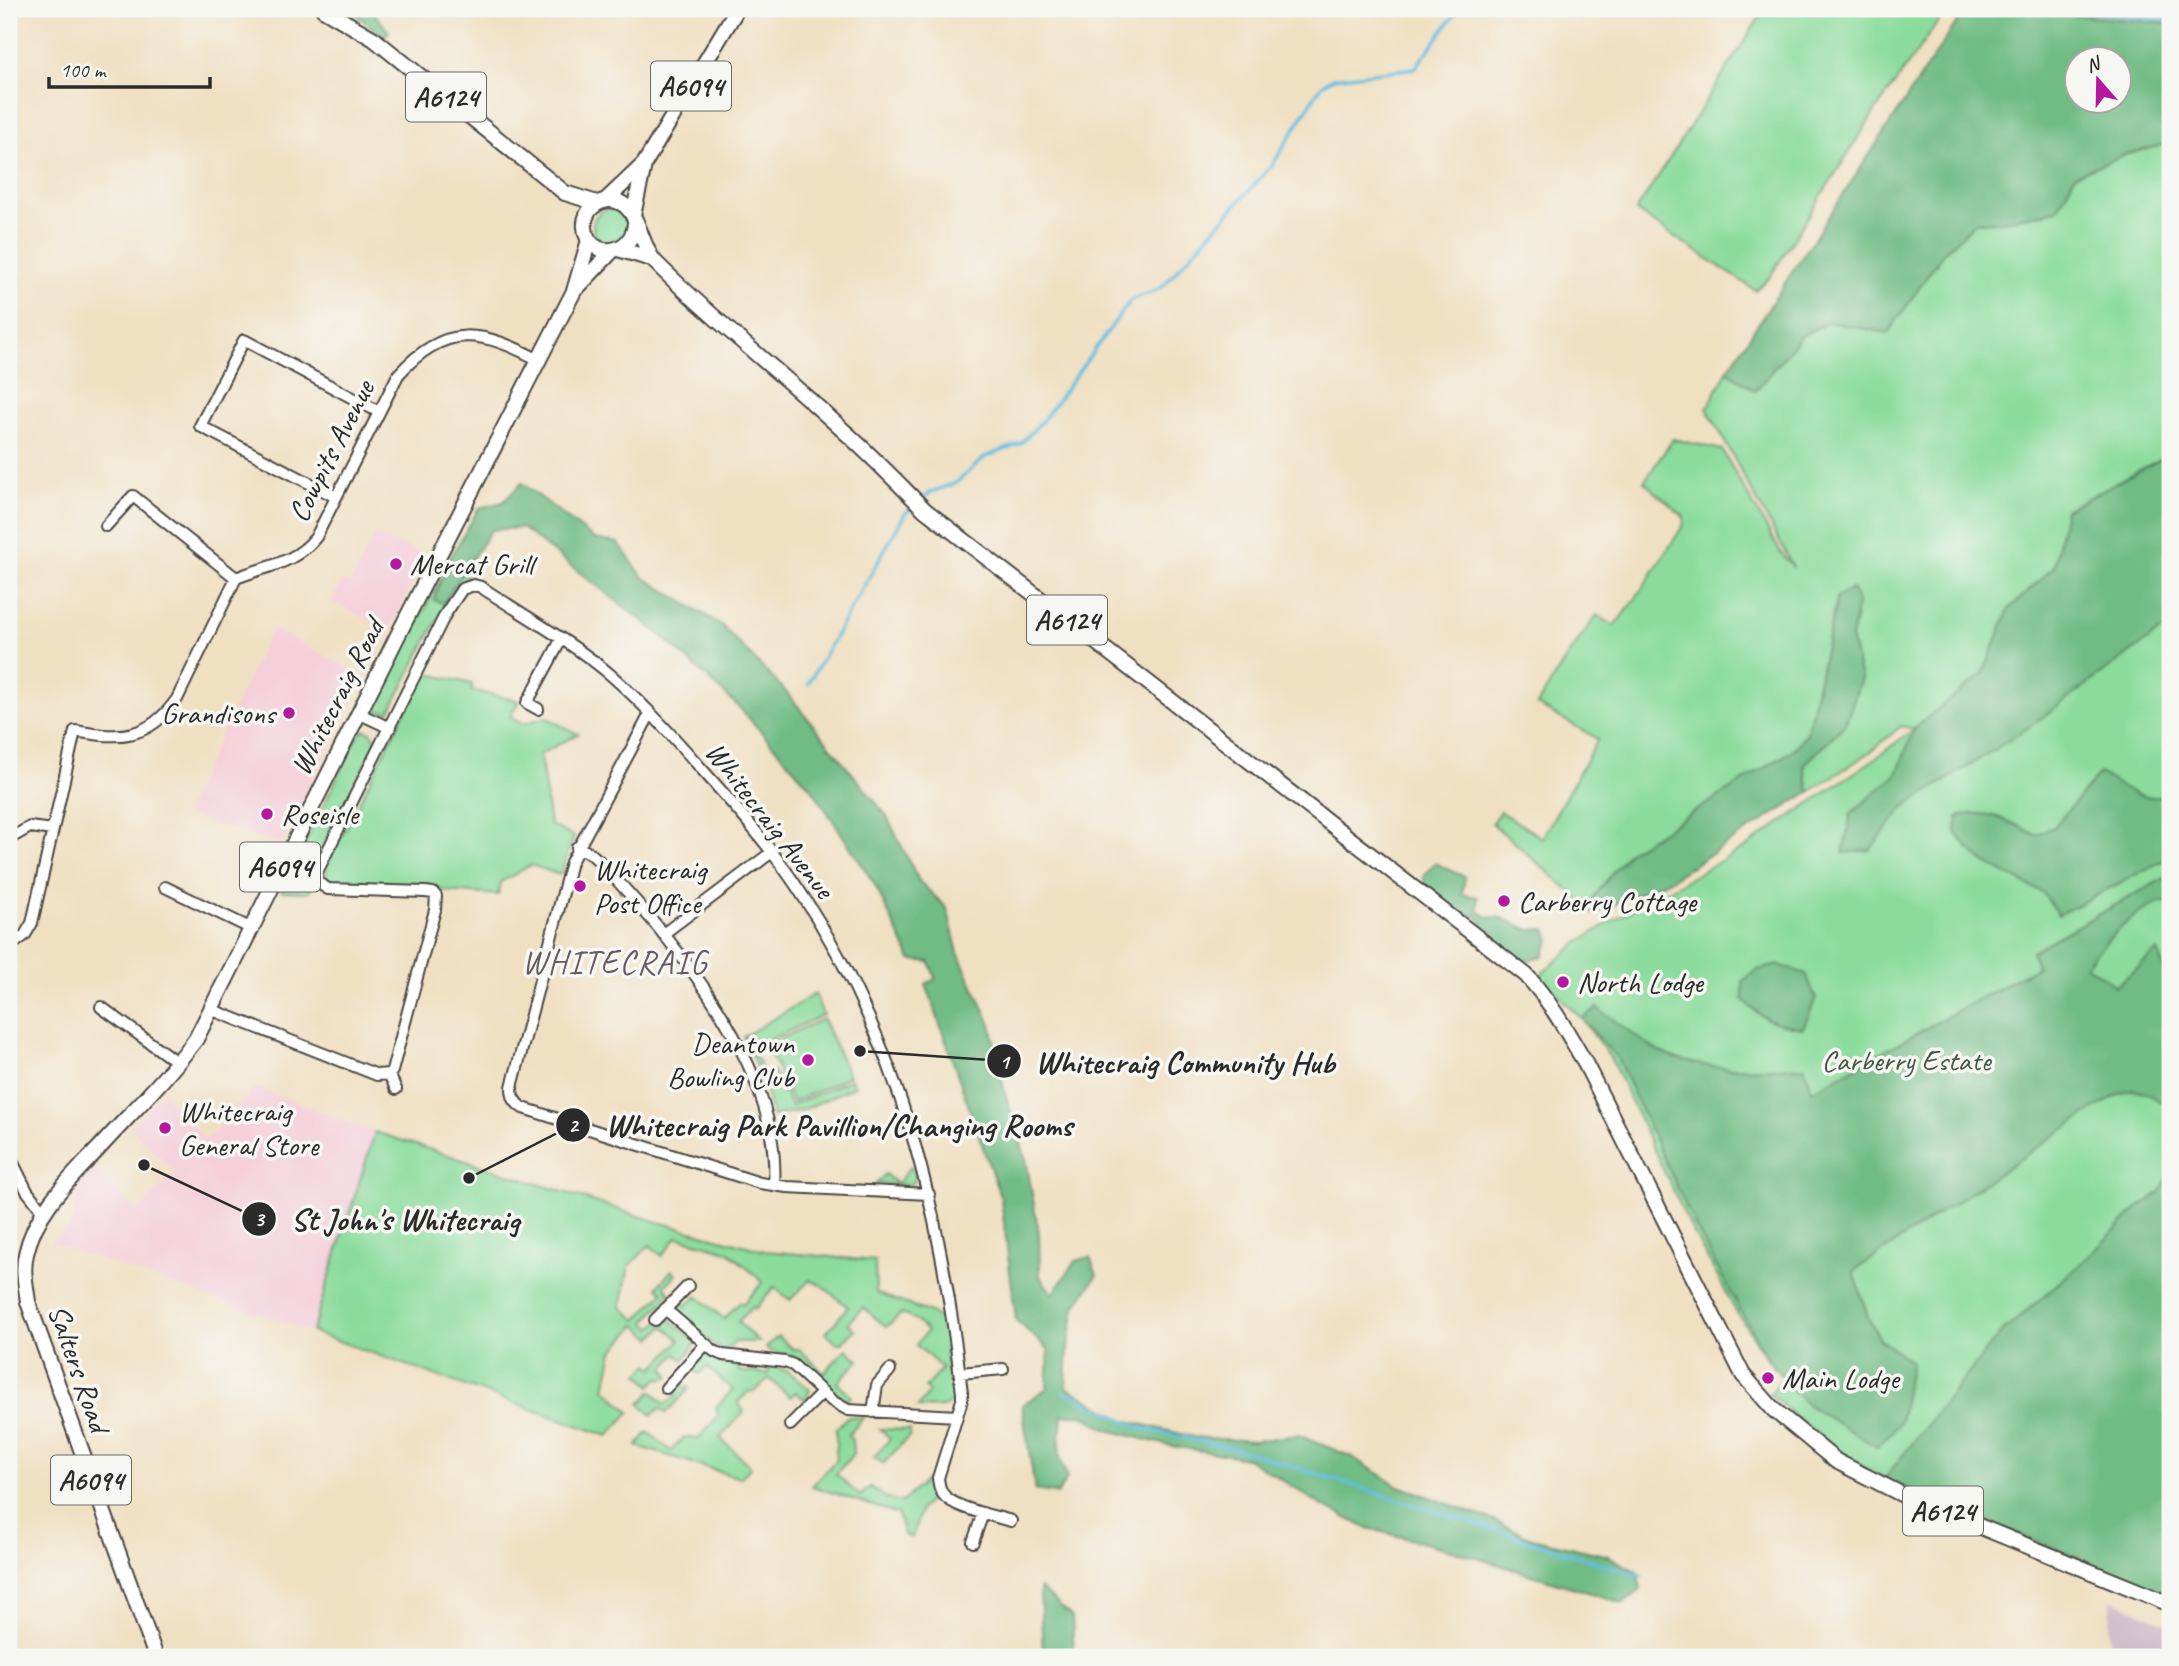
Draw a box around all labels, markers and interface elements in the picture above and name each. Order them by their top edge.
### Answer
scale bar [49,46,210,90]
north arrow [2064,46,2134,116]
text: N [2083,51,2105,78]
text: 100 m [60,57,107,83]
road number: A6094 [651,62,731,110]
road number: A6124 [406,72,486,122]
street label: Cowpits Avenue [279,372,384,528]
place label: Mercat Grill [410,545,538,583]
marker: Mercat Grill [388,556,404,572]
road number: A6124 [1027,596,1107,644]
street label: Whitecraig Road [281,609,394,781]
place label: Grandisons [161,694,278,732]
marker: Grandisons [281,705,297,721]
street label: Whitecraig Avenue [697,734,844,908]
place label: Roseisle [281,795,360,833]
marker: Roseisle [259,806,275,822]
road number: A6094 [240,842,320,892]
place label: Whitecraig Post Office [594,850,709,922]
marker: Whitecraig Post Office [572,878,588,894]
place label: Carberry Cottage [1518,882,1698,920]
marker: Carberry Cottage [1496,893,1512,909]
district label: WHITECRAIG [522,941,710,983]
place label: North Lodge [1577,963,1705,1001]
marker: North Lodge [1555,974,1571,990]
place label: Deantown Bowling Club [667,1024,796,1096]
callout: Whitecraig Community Hub [986,1035,1349,1088]
park label: Carberry Estate [1822,1041,1993,1079]
text: Whitecraig Community Hub [1035,1042,1336,1083]
text: 1 [999,1049,1011,1075]
marker: Deantown Bowling Club [800,1052,816,1068]
place label: Whitecraig General Store [179,1092,321,1164]
callout: Whitecraig Park Pavillion/Changing Rooms [556,1099,1087,1152]
text: Whitecraig Park Pavillion/Changing Rooms [606,1105,1075,1146]
text: 2 [568,1112,580,1138]
marker: Whitecraig General Store [157,1120,173,1136]
callout: St John's Whitecraig [241,1192,535,1245]
text: St John's Whitecraig [291,1199,522,1240]
text: 3 [254,1206,266,1232]
street label: Salters Road [40,1300,120,1440]
place label: Main Lodge [1782,1359,1901,1397]
marker: Main Lodge [1760,1370,1776,1386]
road number: A6094 [51,1456,131,1504]
road number: A6124 [1903,1486,1983,1536]

